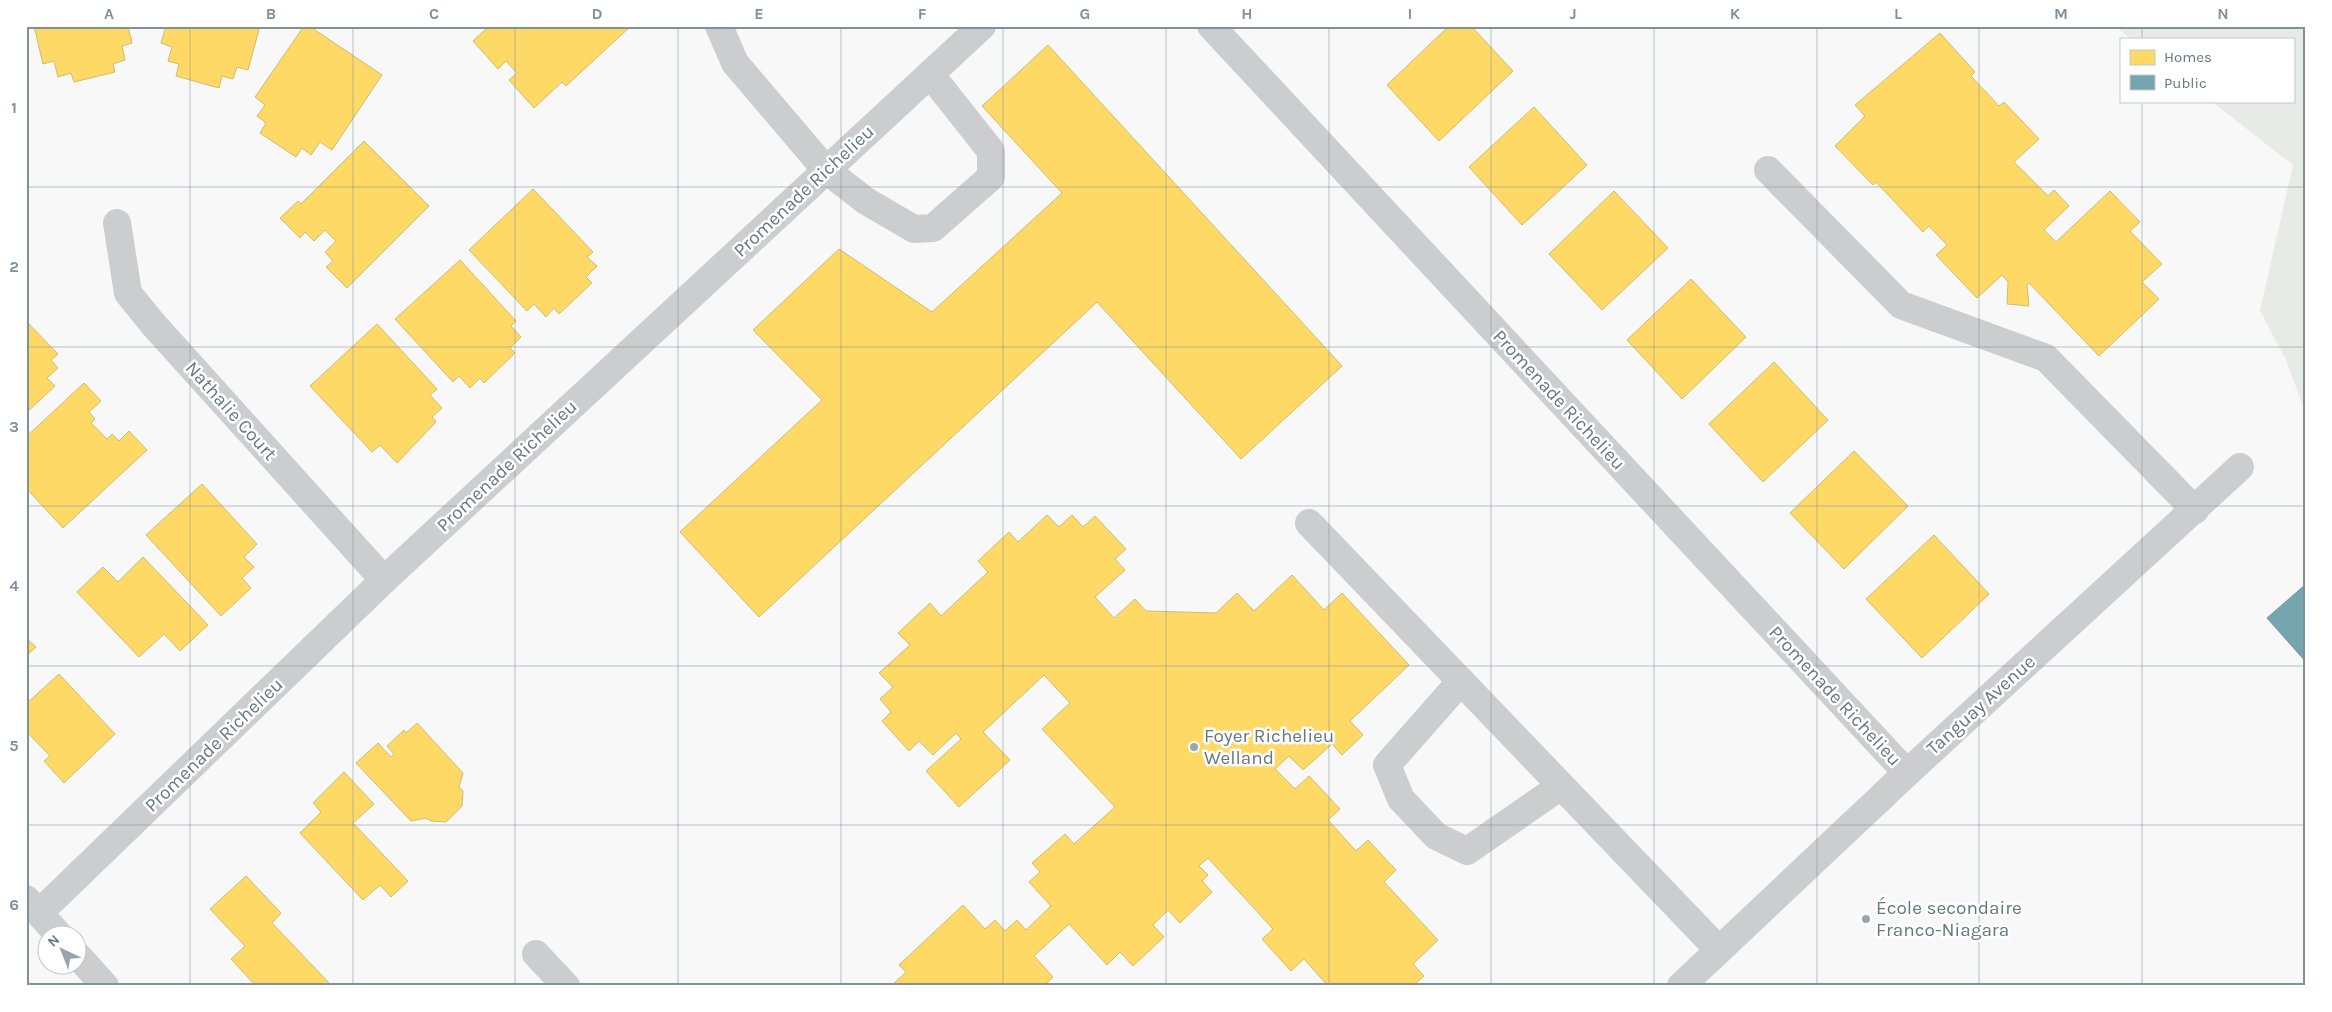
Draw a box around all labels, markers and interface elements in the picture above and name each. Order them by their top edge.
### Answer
text: A [104,4,114,23]
text: B [266,4,276,23]
text: C [429,4,439,23]
text: D [592,4,603,23]
text: E [754,4,764,23]
text: F [918,4,927,23]
text: G [1080,4,1090,23]
text: H [1241,4,1253,23]
text: I [1408,4,1412,23]
text: J [1569,4,1577,23]
text: K [1730,4,1741,23]
text: L [1894,4,1902,23]
text: M [2054,4,2068,23]
text: N [2217,4,2229,23]
legend [2120,38,2294,102]
text: Homes [2164,48,2212,66]
text: Public [2164,74,2207,92]
text: 1 [11,98,17,117]
street label: Promenade Richelieu [729,120,879,262]
text: 2 [9,257,19,276]
street label: Promenade Richelieu [1488,325,1630,475]
street label: Nathalie Court [181,357,281,465]
street label: Promenade Richelieu [432,395,582,537]
text: 3 [9,417,19,436]
text: 4 [9,576,19,595]
street label: Promenade Richelieu [1764,621,1906,771]
street label: Tanguay Avenue [1922,651,2040,759]
street label: Promenade Richelieu [140,673,288,817]
place label: Foyer Richelieu Welland [1204,725,1334,769]
text: 5 [9,736,19,755]
marker: Foyer Richelieu Welland [1188,741,1200,753]
text: 6 [9,895,19,914]
place label: École secondaire Franco-Niagara [1876,896,2022,941]
marker: École secondaire Franco-Niagara [1860,913,1872,925]
north arrow [38,924,88,974]
text: N [44,931,63,951]

